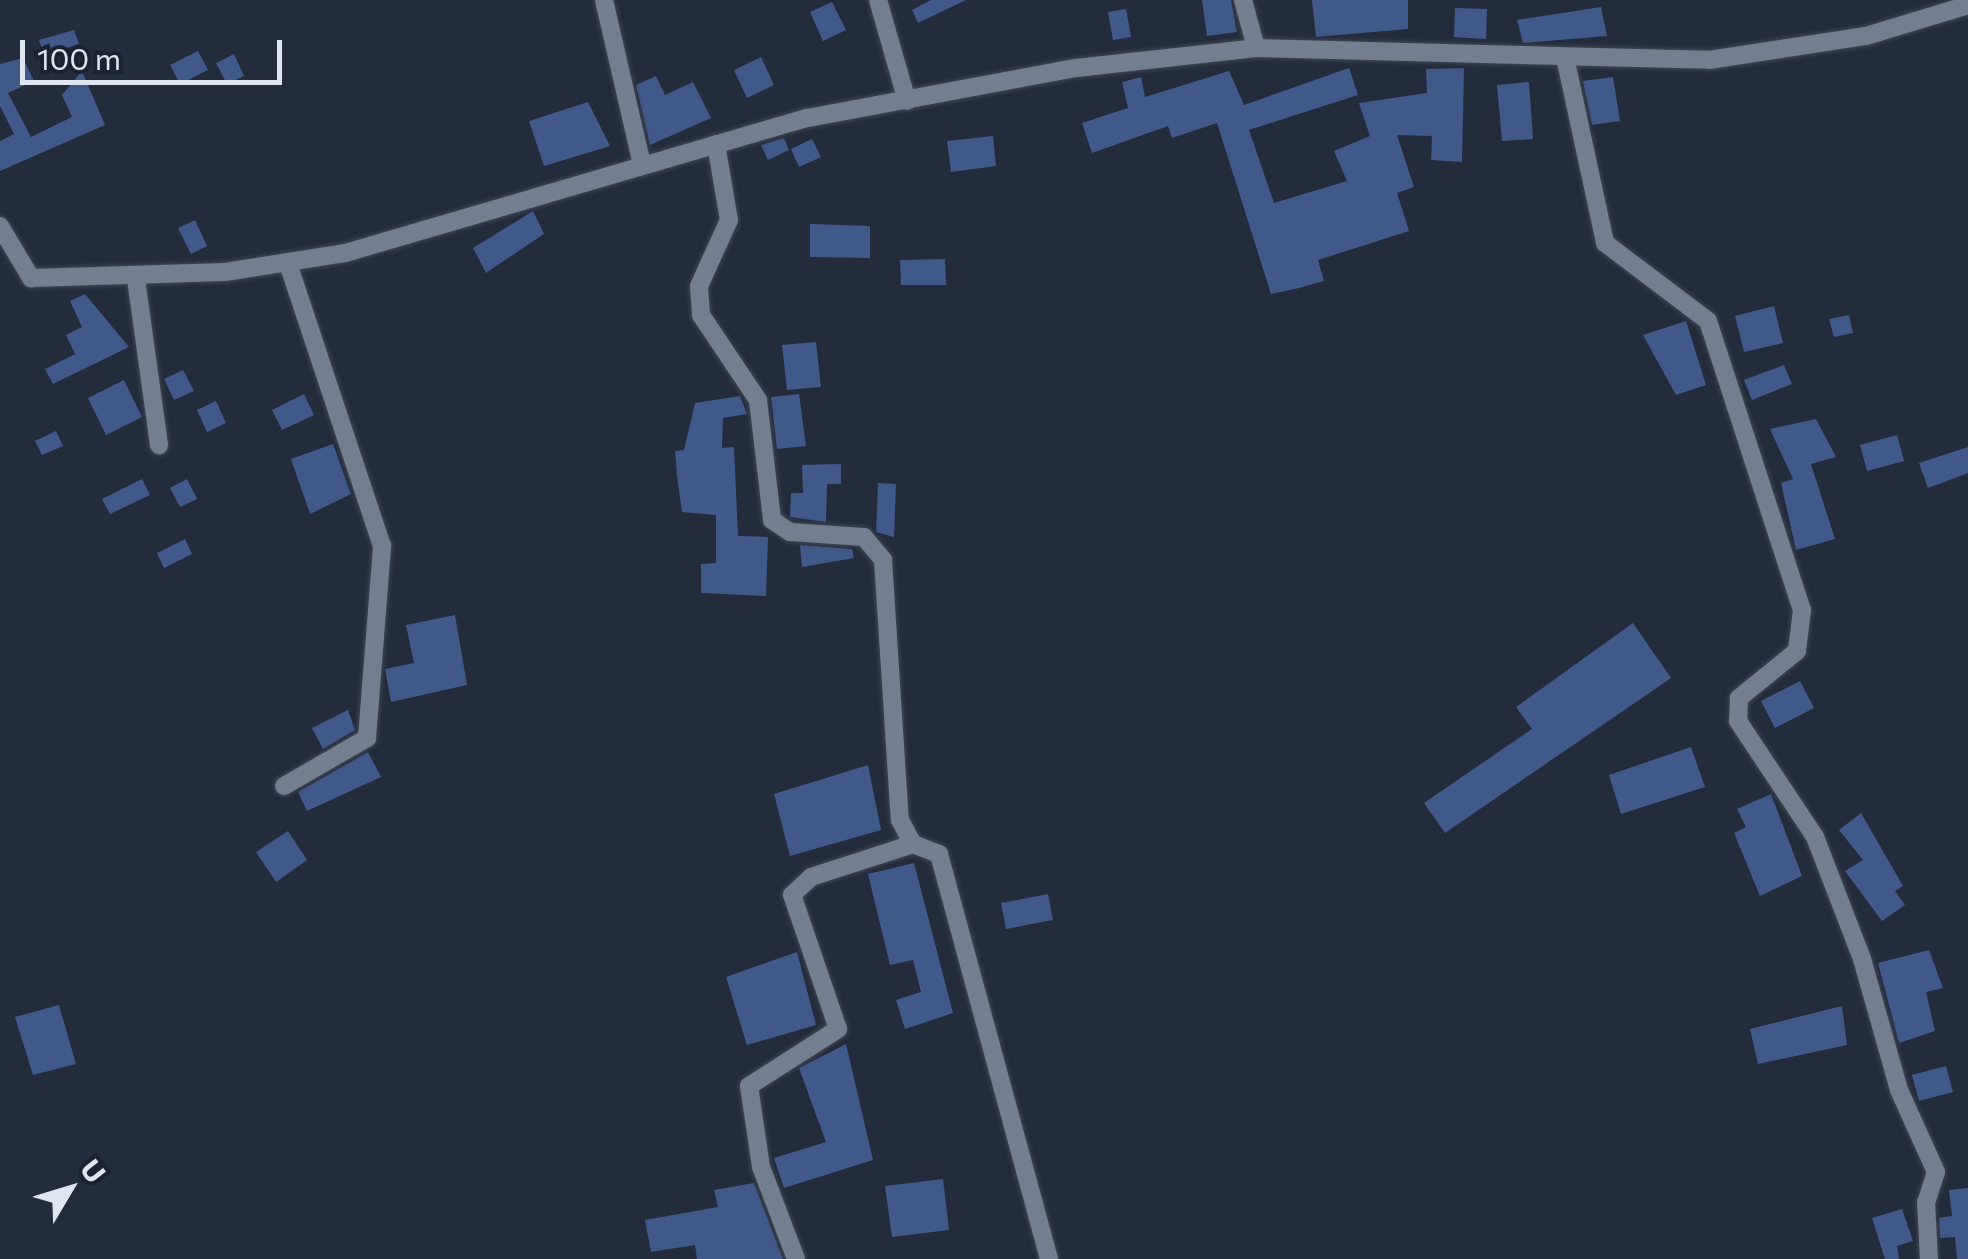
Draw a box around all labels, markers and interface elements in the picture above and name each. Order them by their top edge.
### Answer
scale bar [25,20,288,82]
text: 100 m [37,39,121,76]
north arrow [20,1139,120,1239]
text: U [74,1152,113,1189]

